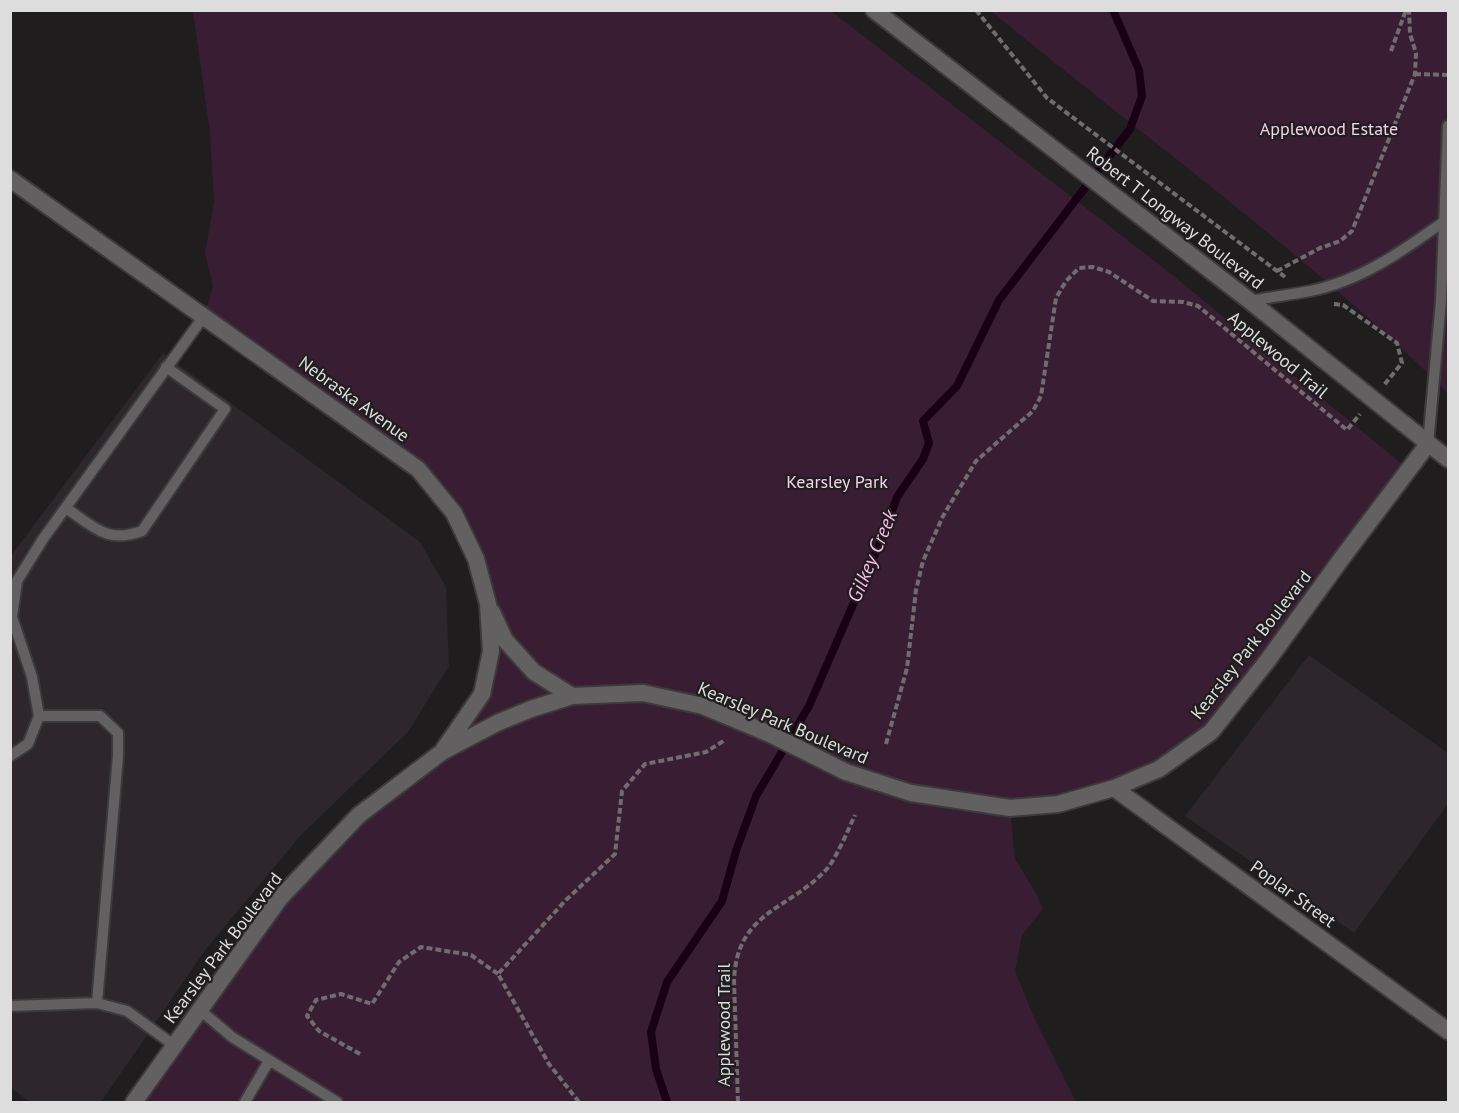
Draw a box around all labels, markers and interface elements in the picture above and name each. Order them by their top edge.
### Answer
park label: Applewood Estate [1260,117,1398,140]
street label: Robert T Longway Boulevard [1082,141,1269,294]
street label: Applewood Trail [1224,306,1334,404]
street label: Nebraska Avenue [294,351,414,447]
park label: Kearsley Park [786,470,888,493]
water label: Gilkey Creek [841,505,903,606]
street label: Kearsley Park Boulevard [1185,565,1316,724]
street label: Kearsley Park Boulevard [694,676,872,769]
street label: Poplar Street [1246,855,1340,932]
street label: Kearsley Park Boulevard [158,868,287,1028]
street label: Applewood Trail [712,962,735,1087]

